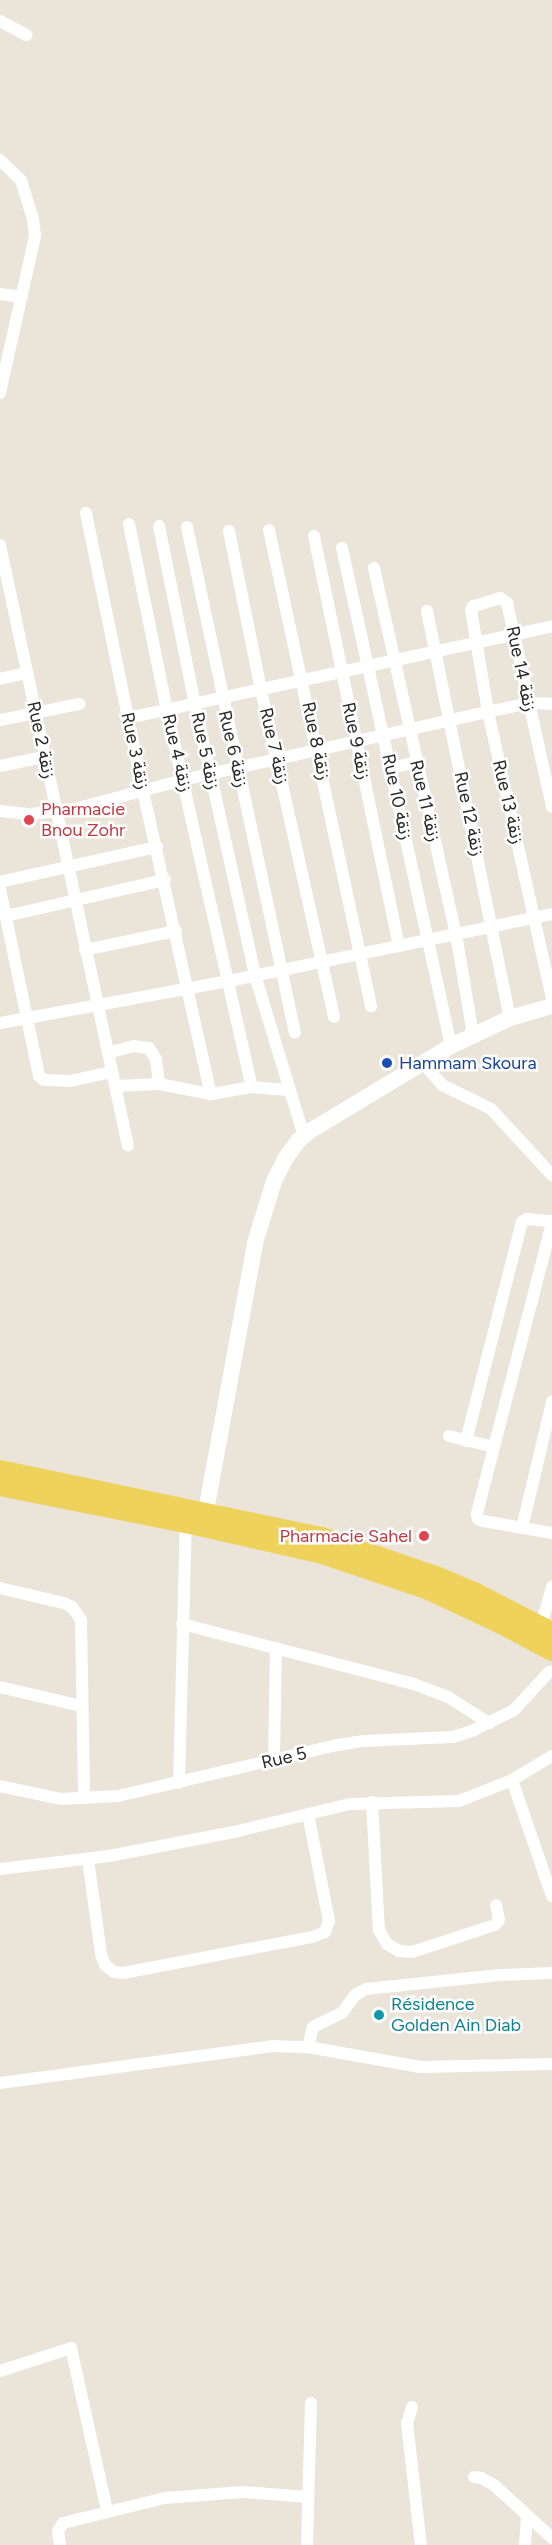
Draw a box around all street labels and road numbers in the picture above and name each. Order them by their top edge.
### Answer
street label: Rue 14 زنقة [501,624,541,714]
street label: Rue 2 زنقة [22,699,60,781]
street label: Rue 8 زنقة [297,700,335,782]
street label: Rue 9 زنقة [337,700,375,782]
street label: Rue 7 زنقة [255,705,293,787]
street label: Rue 6 زنقة [214,708,252,790]
street label: Rue 3 زنقة [116,710,154,792]
street label: Rue 5 زنقة [186,710,224,792]
street label: Rue 4 زنقة [158,712,196,794]
street label: Rue 10 زنقة [377,752,417,842]
street label: Rue 11 زنقة [405,758,445,844]
street label: Rue 13 زنقة [488,758,528,846]
street label: Rue 12 زنقة [449,770,489,858]
street label: Rue 5 [259,1742,309,1774]

